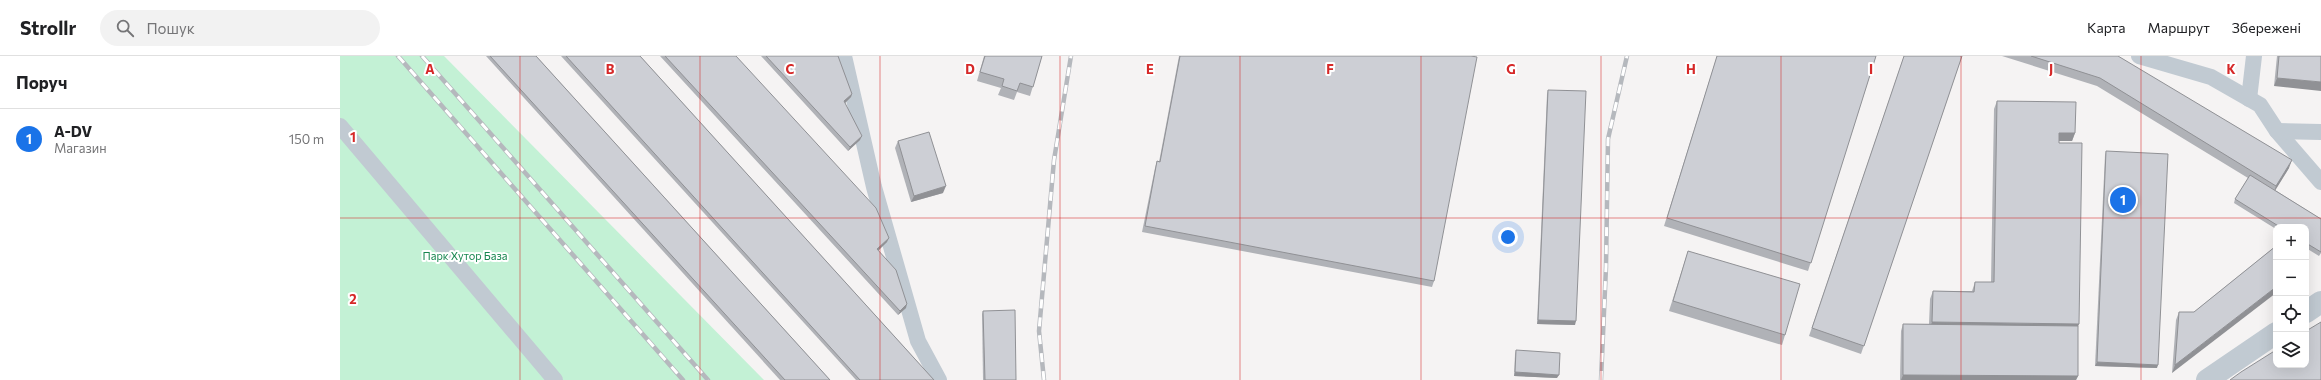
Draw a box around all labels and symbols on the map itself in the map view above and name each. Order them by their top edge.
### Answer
text: A [425,61,435,77]
text: B [606,61,615,77]
text: C [786,61,795,77]
text: D [965,61,975,77]
text: E [1146,61,1154,77]
text: F [1326,61,1334,77]
text: G [1506,61,1516,77]
text: H [1686,61,1696,77]
text: I [1869,61,1873,77]
text: J [2049,61,2053,77]
text: K [2226,61,2236,77]
text: 1 [350,129,356,145]
pin: 1 [2110,185,2136,215]
your location [1498,227,1518,247]
park label: Парк Хутор База [423,249,507,262]
text: 2 [349,291,357,307]

